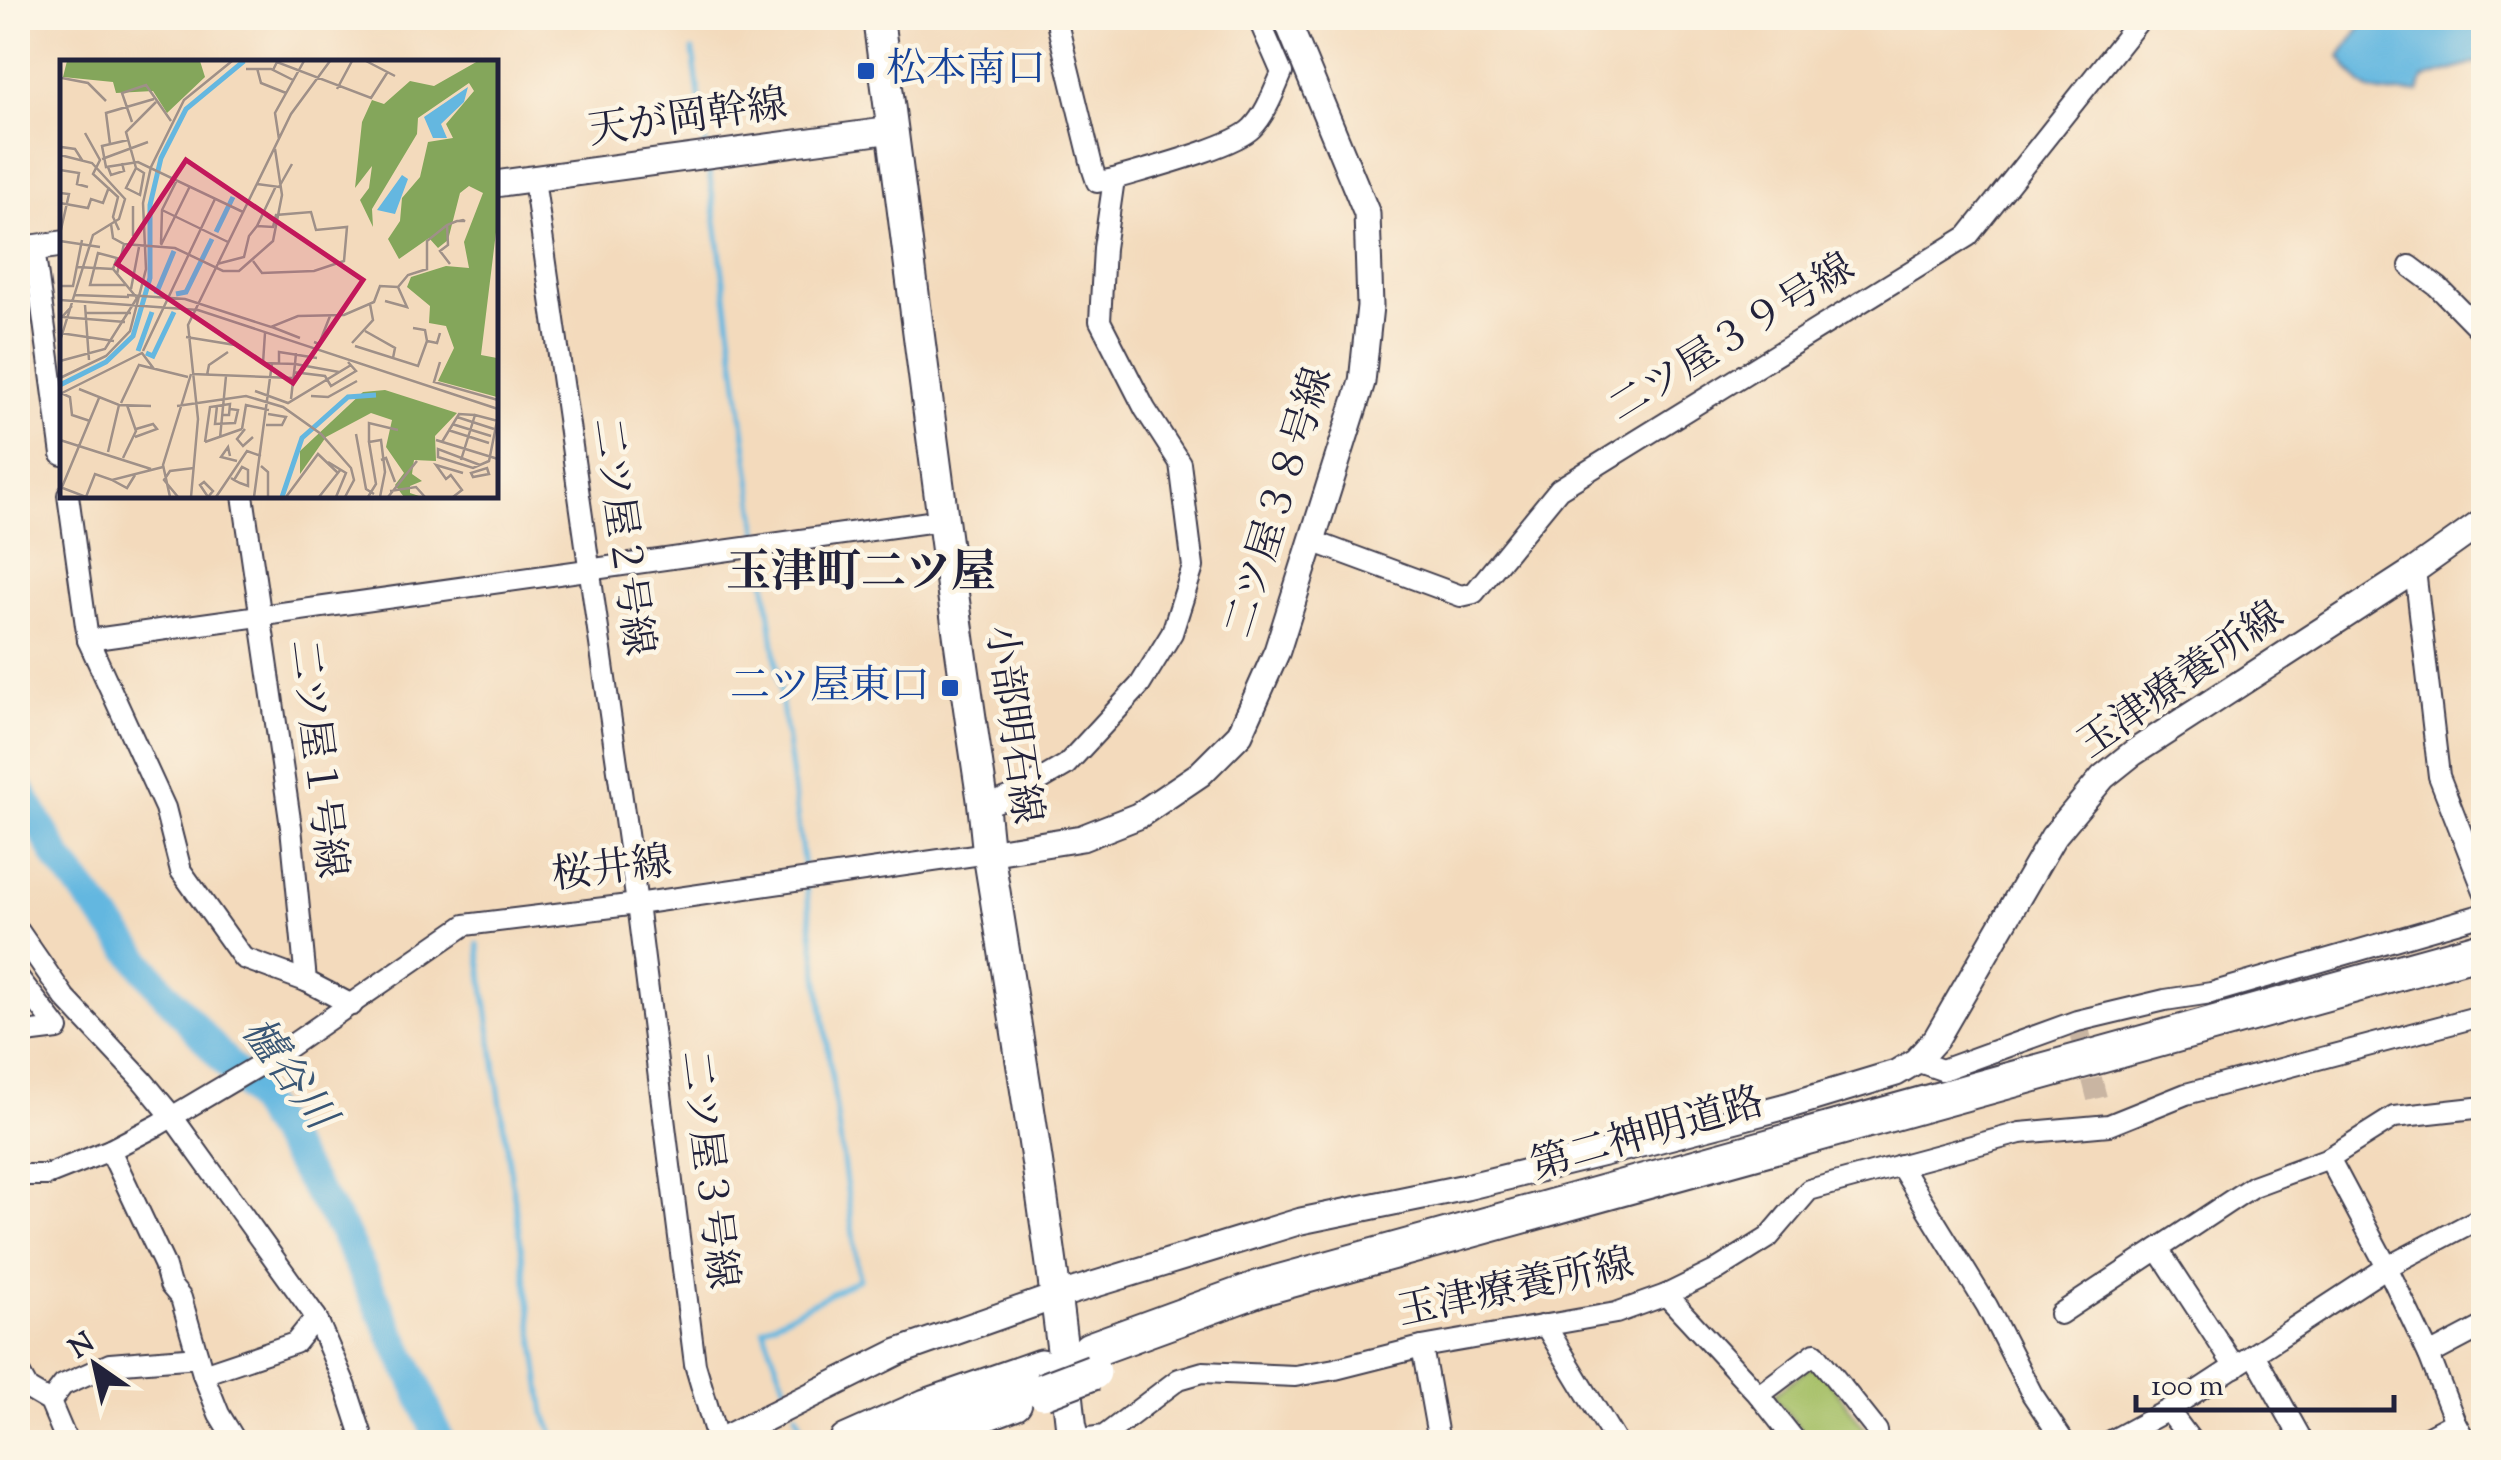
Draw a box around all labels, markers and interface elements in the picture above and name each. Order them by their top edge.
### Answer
place label: 松本南口 [886,43,1046,100]
inset map [60,60,498,498]
marker: 松本南口 [855,60,877,82]
street label: 天が岡幹線 [585,78,791,162]
street label: 二ツ屋３９号線 [1599,242,1867,438]
street label: 二ツ屋３８号線 [1213,361,1349,645]
street label: 二ツ屋２号線 [575,414,665,660]
district label: 玉津町二ツ屋 [726,543,996,608]
street label: 玉津療養所線 [2067,590,2297,774]
street label: 小部明石線 [969,622,1053,828]
street label: 二ツ屋１号線 [272,636,358,882]
place label: 二ツ屋東口 [730,660,930,717]
marker: 二ツ屋東口 [939,677,961,699]
street label: 桜井線 [549,835,675,907]
water label: 櫨谷川 [225,1006,350,1147]
street label: 二ツ屋３号線 [663,1047,749,1293]
street label: 第二神明道路 [1525,1076,1771,1196]
street label: 玉津療養所線 [1393,1237,1639,1343]
north arrow [45,1315,145,1415]
text: N [62,1324,103,1370]
scale bar [2136,1350,2394,1412]
text: 100 m [2151,1366,2224,1409]

